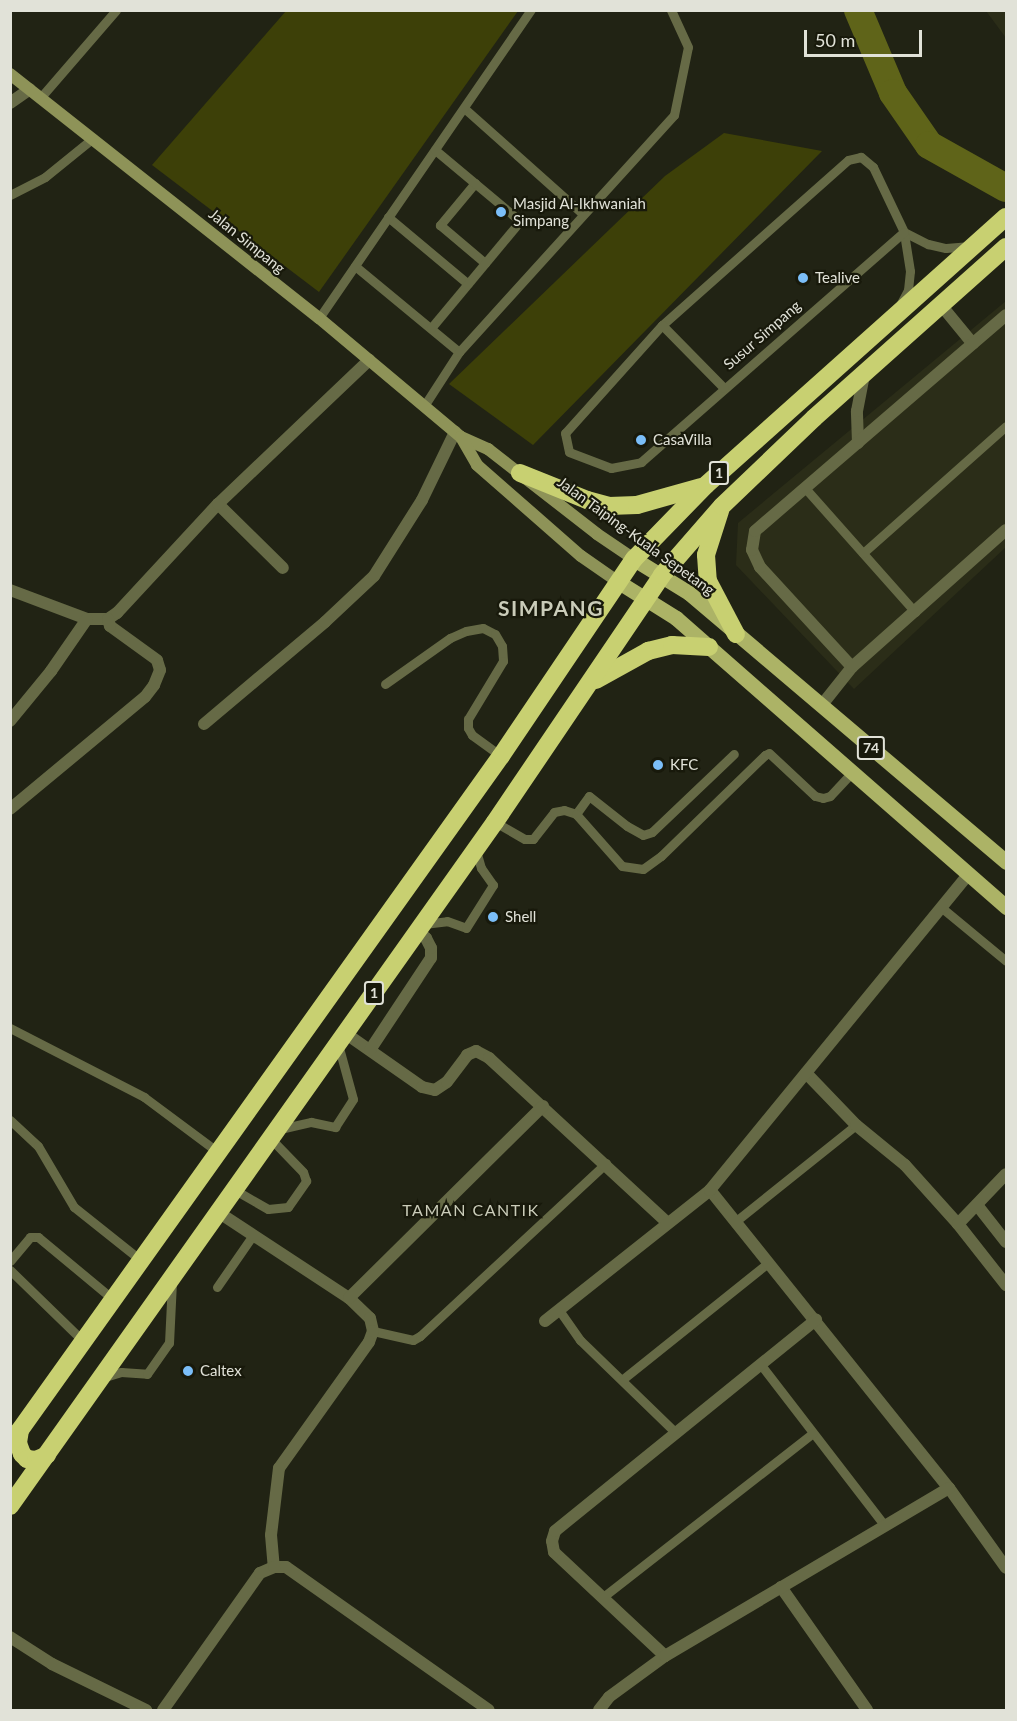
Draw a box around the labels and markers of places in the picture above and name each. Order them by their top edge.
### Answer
place label: Masjid Al-Ikhwaniah Simpang [513,194,646,229]
marker: Masjid Al-Ikhwaniah Simpang [494,205,508,219]
place label: Tealive [815,269,860,287]
marker: Tealive [796,271,810,285]
place label: CasaVilla [653,431,712,449]
marker: CasaVilla [634,433,648,447]
place label: KFC [670,756,698,774]
marker: KFC [651,758,665,772]
place label: Shell [505,908,536,926]
marker: Shell [486,910,500,924]
place label: Caltex [200,1362,242,1380]
marker: Caltex [181,1364,195,1378]

